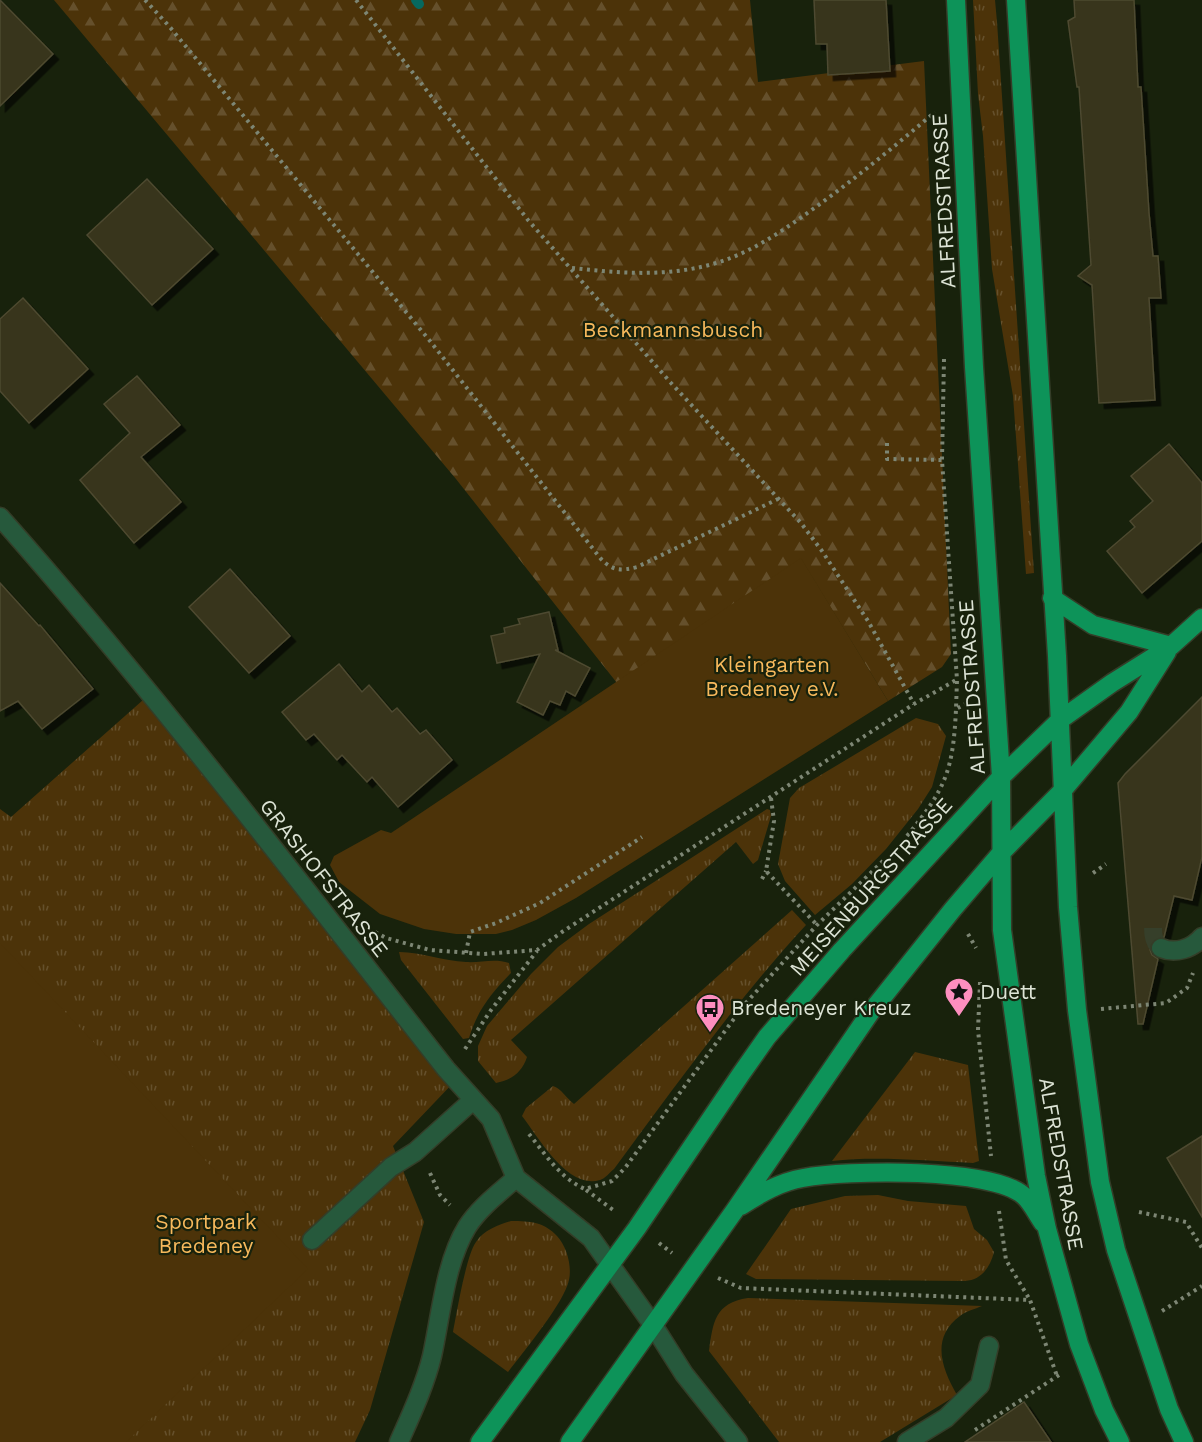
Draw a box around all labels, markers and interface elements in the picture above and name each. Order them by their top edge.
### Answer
street label: ALFREDSTRASSE [926,113,961,289]
park label: Beckmannsbusch [583,317,763,342]
street label: ALFREDSTRASSE [953,599,990,775]
park label: Kleingarten Bredeney e.V. [705,652,839,701]
street label: MEISENBURGSTRASSE [784,792,957,981]
street label: GRASHOFSTRASSE [255,794,394,962]
place icon: Duett [943,976,975,1018]
place label: Duett [980,979,1036,1004]
bus stop icon: Bredeneyer Kreuz [694,992,726,1034]
place label: Bredeneyer Kreuz [731,995,911,1020]
street label: ALFREDSTRASSE [1034,1075,1089,1252]
park label: Sportpark Bredeney [155,1209,257,1258]

